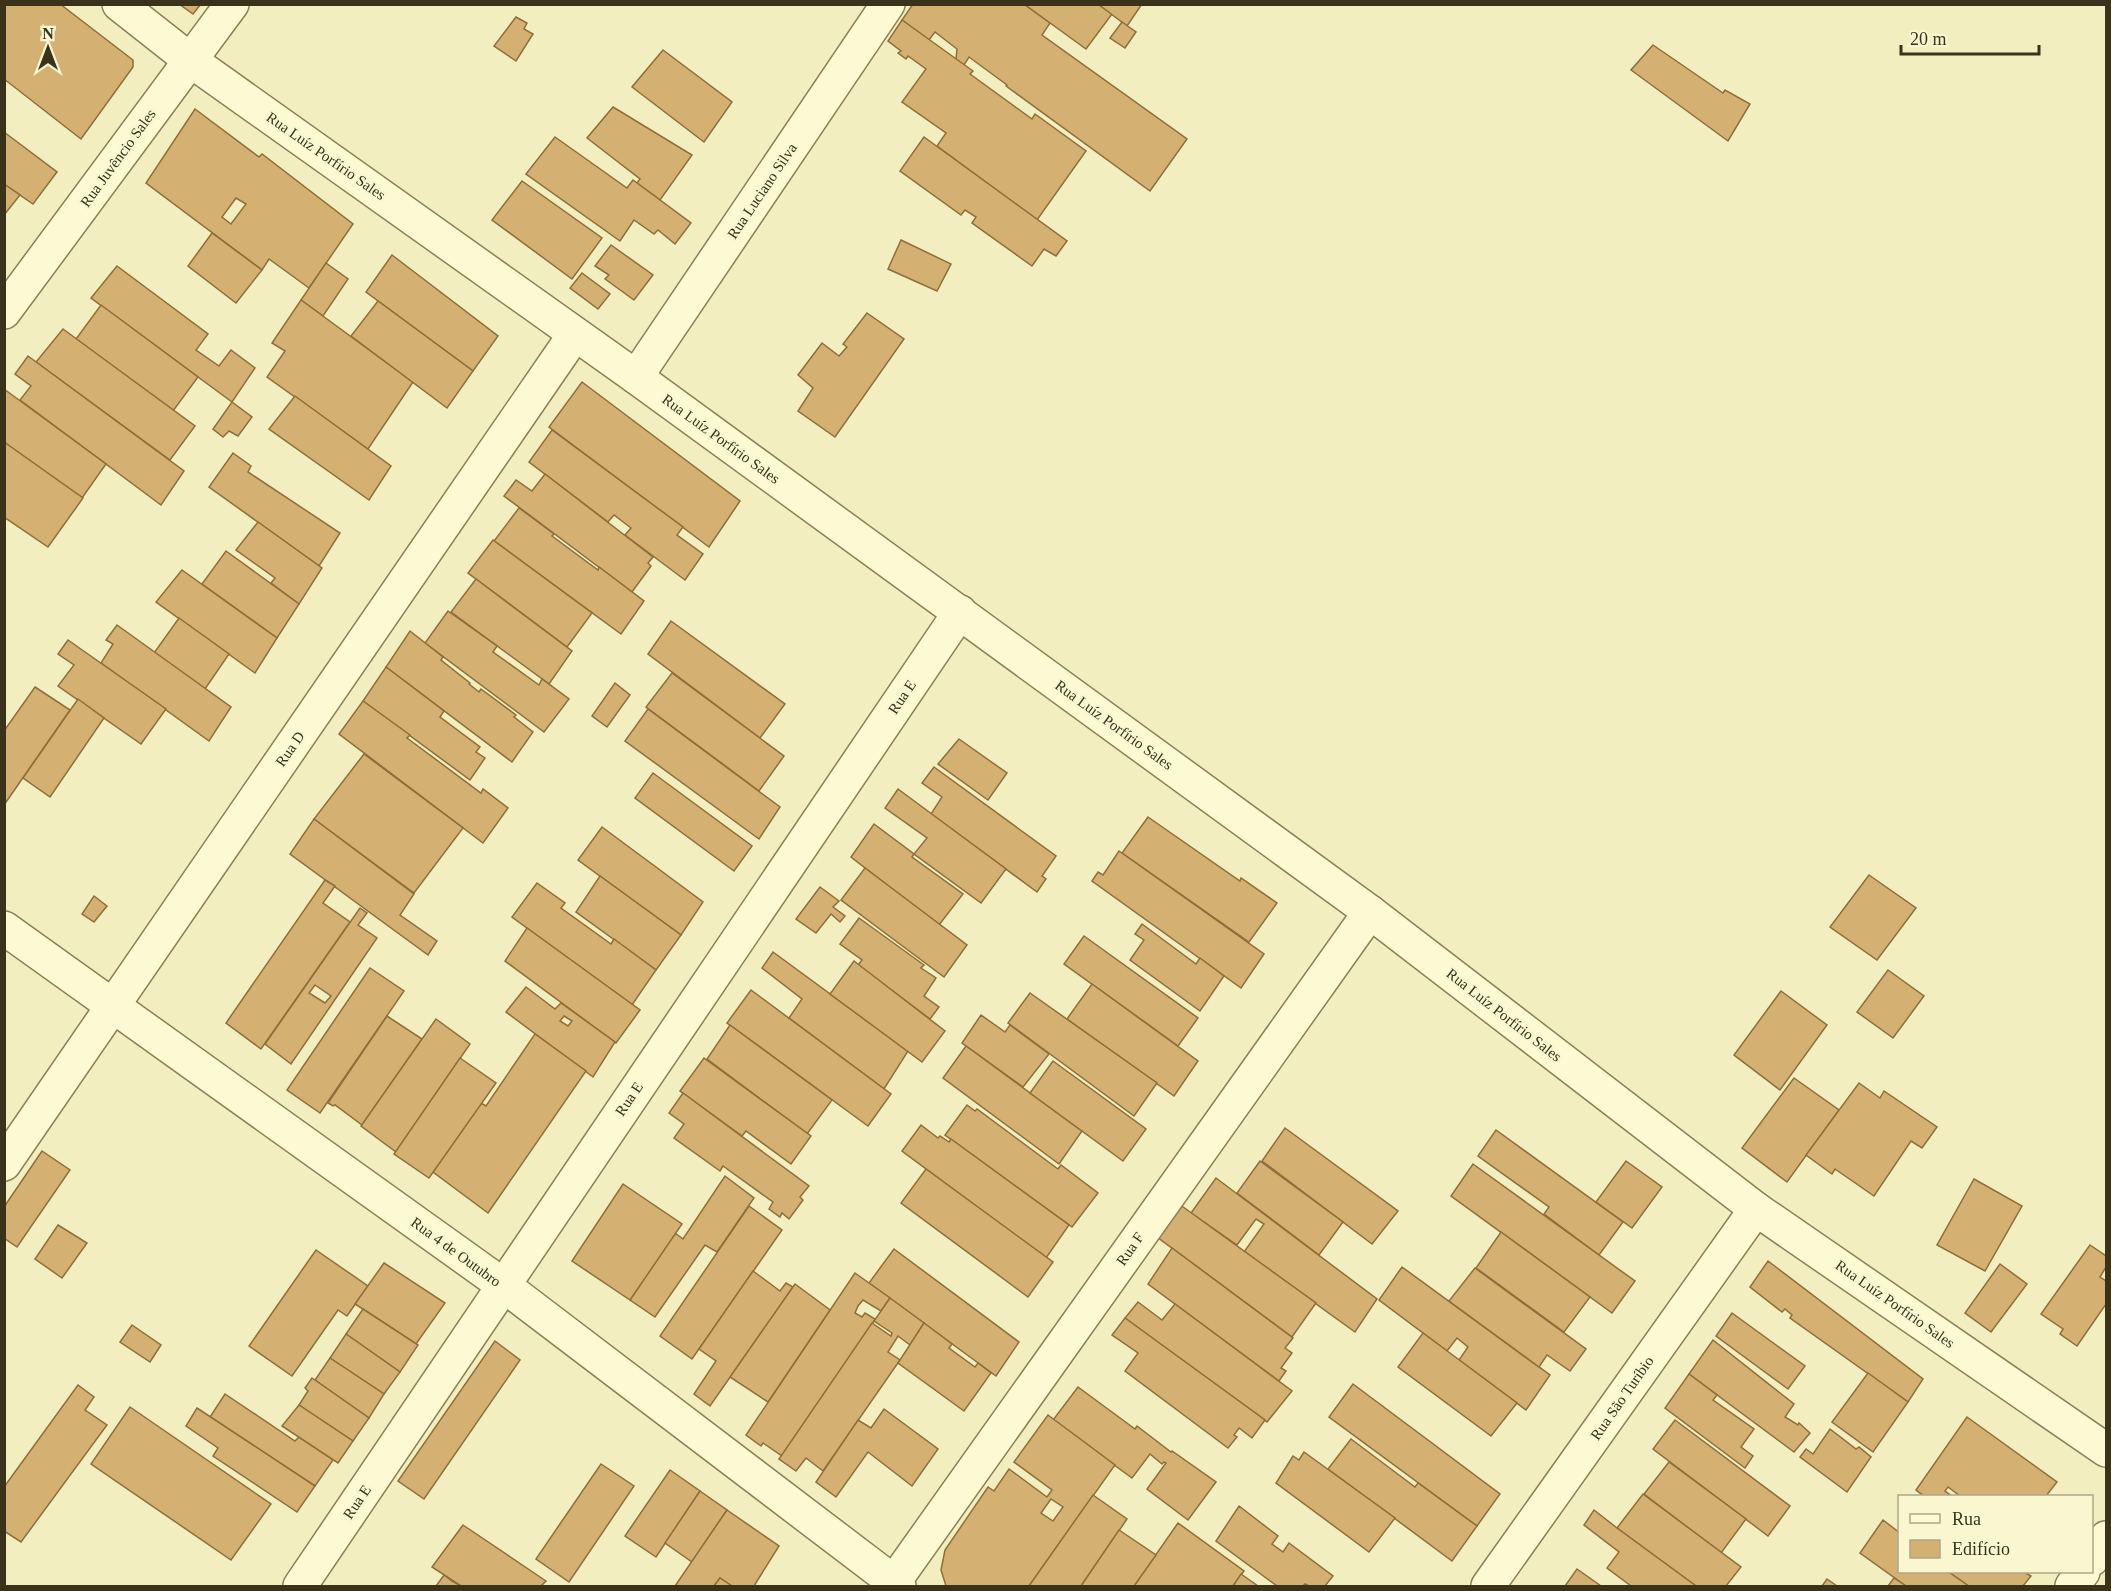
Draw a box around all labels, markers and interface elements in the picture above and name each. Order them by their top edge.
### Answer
north arrow [18,18,78,78]
scale bar [1901,18,2039,56]
text: N [42,25,54,42]
text: 20 m [1910,29,1947,49]
street label: Rua Juvêncio Sales [77,106,159,210]
street label: Rua Luíz Porfírio Sales [264,109,389,203]
street label: Rua Luciano Silva [724,140,800,242]
street label: Rua Luíz Porfírio Sales [659,391,783,487]
street label: Rua E [885,677,919,717]
street label: Rua Luíz Porfírio Sales [1052,677,1176,773]
street label: Rua D [272,728,308,769]
street label: Rua Luíz Porfírio Sales [1443,965,1565,1065]
street label: Rua E [612,1079,646,1119]
street label: Rua 4 de Outubro [408,1214,504,1290]
street label: Rua F [1113,1230,1147,1268]
street label: Rua Luíz Porfírio Sales [1833,1257,1958,1351]
street label: Rua São Turíbio [1587,1353,1657,1443]
street label: Rua E [340,1482,374,1522]
legend [1898,1495,2093,1573]
text: Rua [1952,1509,1981,1529]
text: Edifício [1952,1539,2010,1559]

